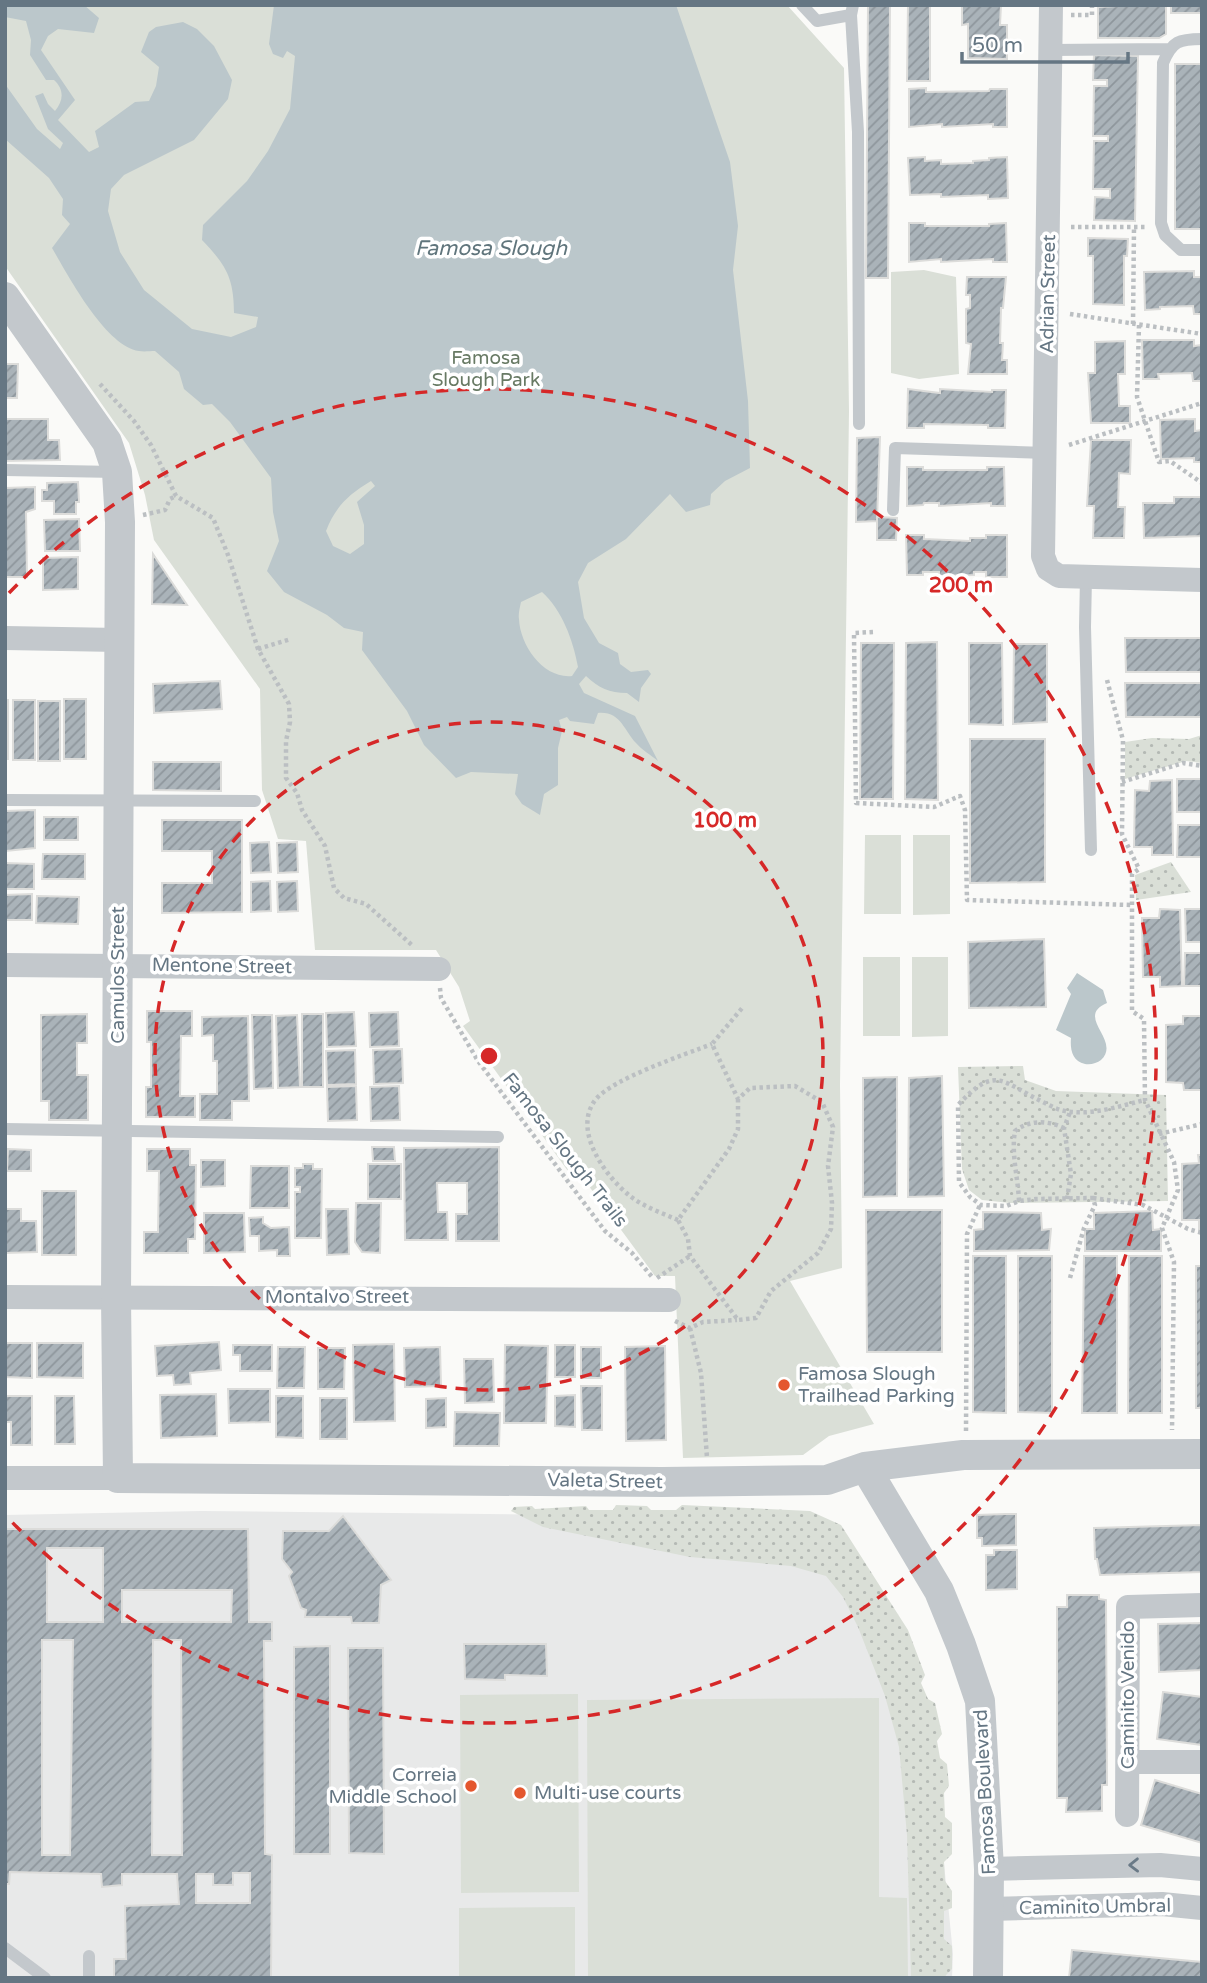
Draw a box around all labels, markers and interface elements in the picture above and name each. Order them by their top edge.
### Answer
scale bar [962,21,1128,65]
text: 50 m [972,33,1023,58]
street label: Adrian Street [1036,234,1060,354]
water label: Famosa Slough [415,236,568,261]
park label: Famosa Slough Park [432,347,540,391]
text: 200 m [929,573,993,598]
text: 100 m [693,808,757,833]
street label: Camulos Street [107,906,129,1044]
street label: Mentone Street [152,954,292,978]
centre of rings [477,1044,501,1068]
street label: Famosa Slough Trails [498,1069,632,1231]
street label: Montalvo Street [265,1286,409,1308]
place label: Famosa Slough Trailhead Parking [798,1363,955,1407]
marker: Famosa Slough Trailhead Parking [776,1377,792,1393]
street label: Valeta Street [547,1469,663,1493]
street label: Caminito Venido [1117,1621,1139,1769]
street label: Famosa Boulevard [970,1709,1000,1875]
place label: Correia Middle School [328,1764,457,1808]
marker: Correia Middle School [463,1778,479,1794]
place label: Multi-use courts [534,1782,681,1804]
marker: Multi-use courts [512,1785,528,1801]
one-way arrow [1128,1858,1139,1873]
street label: Caminito Umbral [1019,1895,1171,1919]

